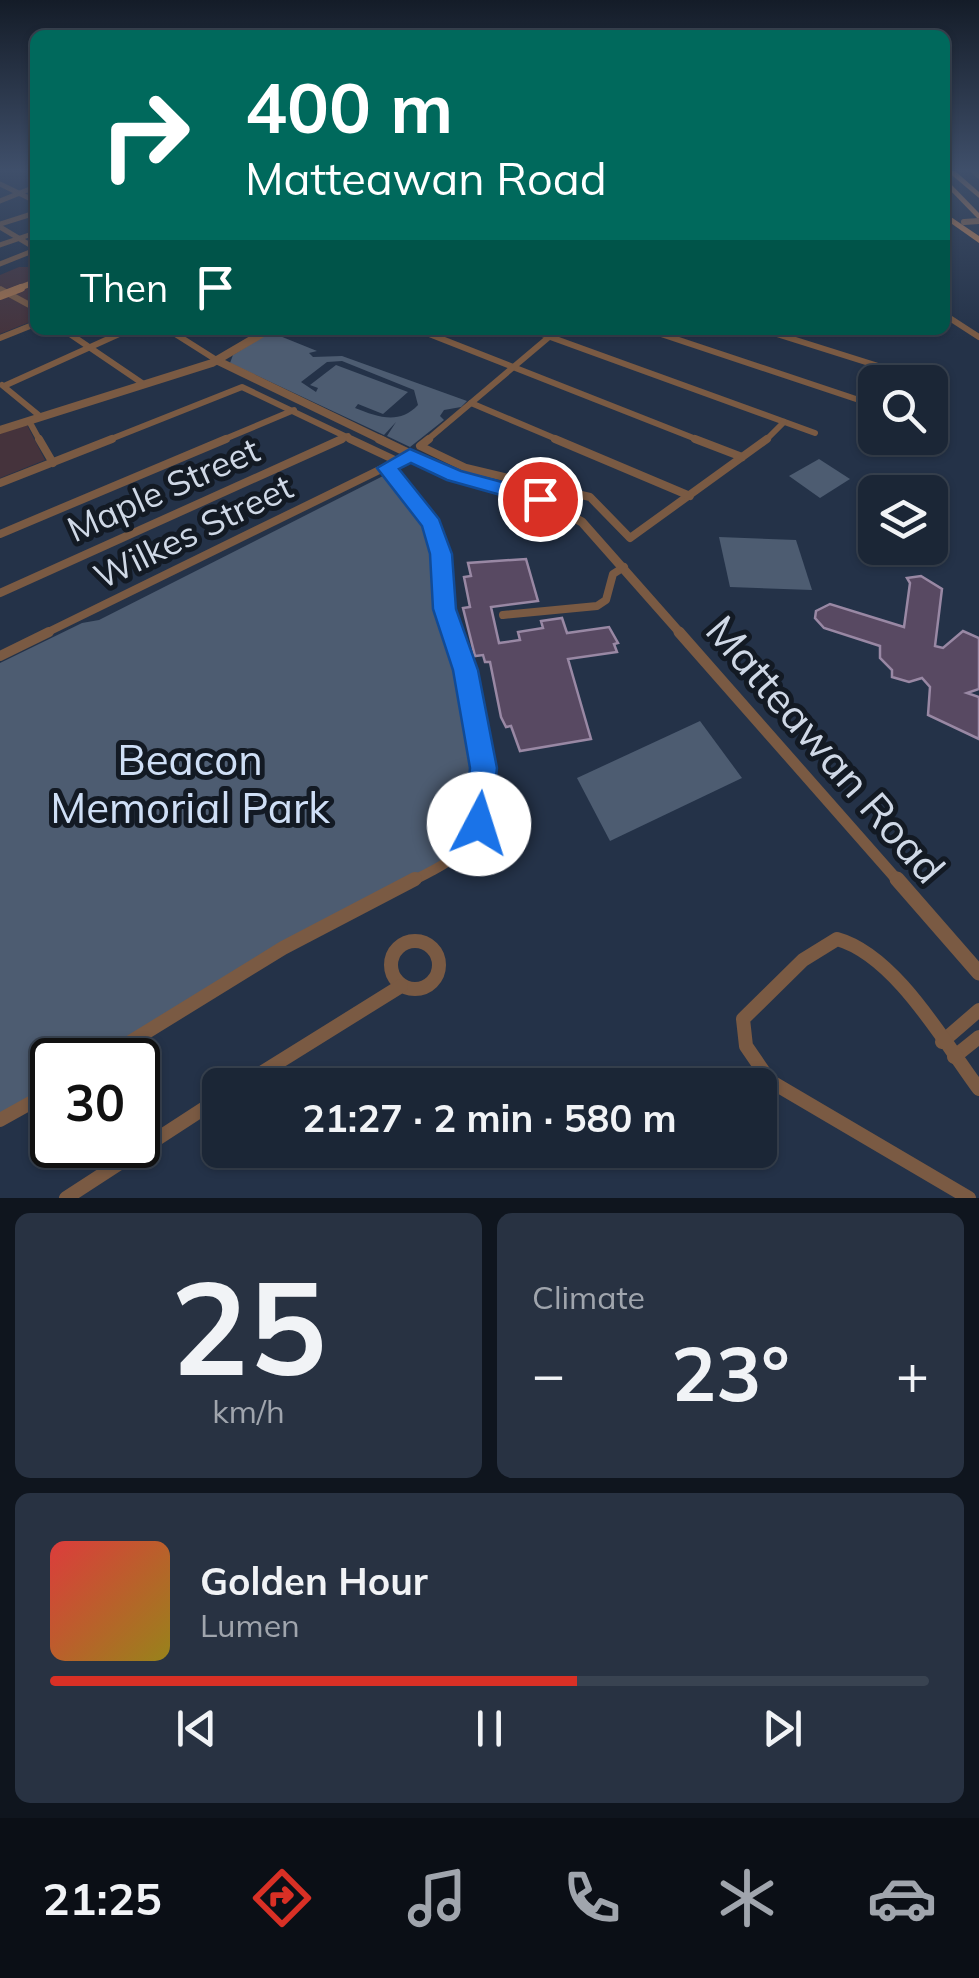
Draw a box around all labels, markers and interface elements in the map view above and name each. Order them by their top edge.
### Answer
text: 400 m [245,63,453,151]
icon: right [80,70,210,200]
text: Matteawan Road [245,150,607,206]
icon: arrive [188,260,243,315]
text: Then [80,264,168,312]
map controls [858,365,948,565]
button: search [858,365,948,455]
street label: Maple Street [60,427,266,551]
pin [498,457,583,542]
street label: Wilkes Street [87,464,299,598]
icon: arrive [513,472,568,527]
button: layers [858,475,948,565]
street label: Matteawan Road [695,604,957,894]
park label: Beacon Memorial Park [50,733,330,834]
position arrow [427,772,531,876]
speed limit sign: 30 [30,1038,160,1168]
text: 21:27 · 2 min · 580 m [302,1094,677,1142]
text: 25 [170,1244,327,1408]
text: Climate [532,1277,645,1317]
text: 23° [671,1326,790,1420]
text: − [532,1339,565,1408]
text: + [896,1339,929,1408]
text: km/h [212,1391,285,1431]
text: Golden Hour [200,1557,428,1605]
text: Lumen [200,1605,300,1645]
icon: previous [169,1701,224,1756]
icon: pause [462,1701,517,1756]
icon: next [755,1701,810,1756]
icon: directions [247,1863,317,1933]
icon: music [402,1863,472,1933]
icon: phone [557,1863,627,1933]
icon: climate [712,1863,782,1933]
icon: car [867,1863,937,1933]
text: 21:25 [42,1870,162,1926]

